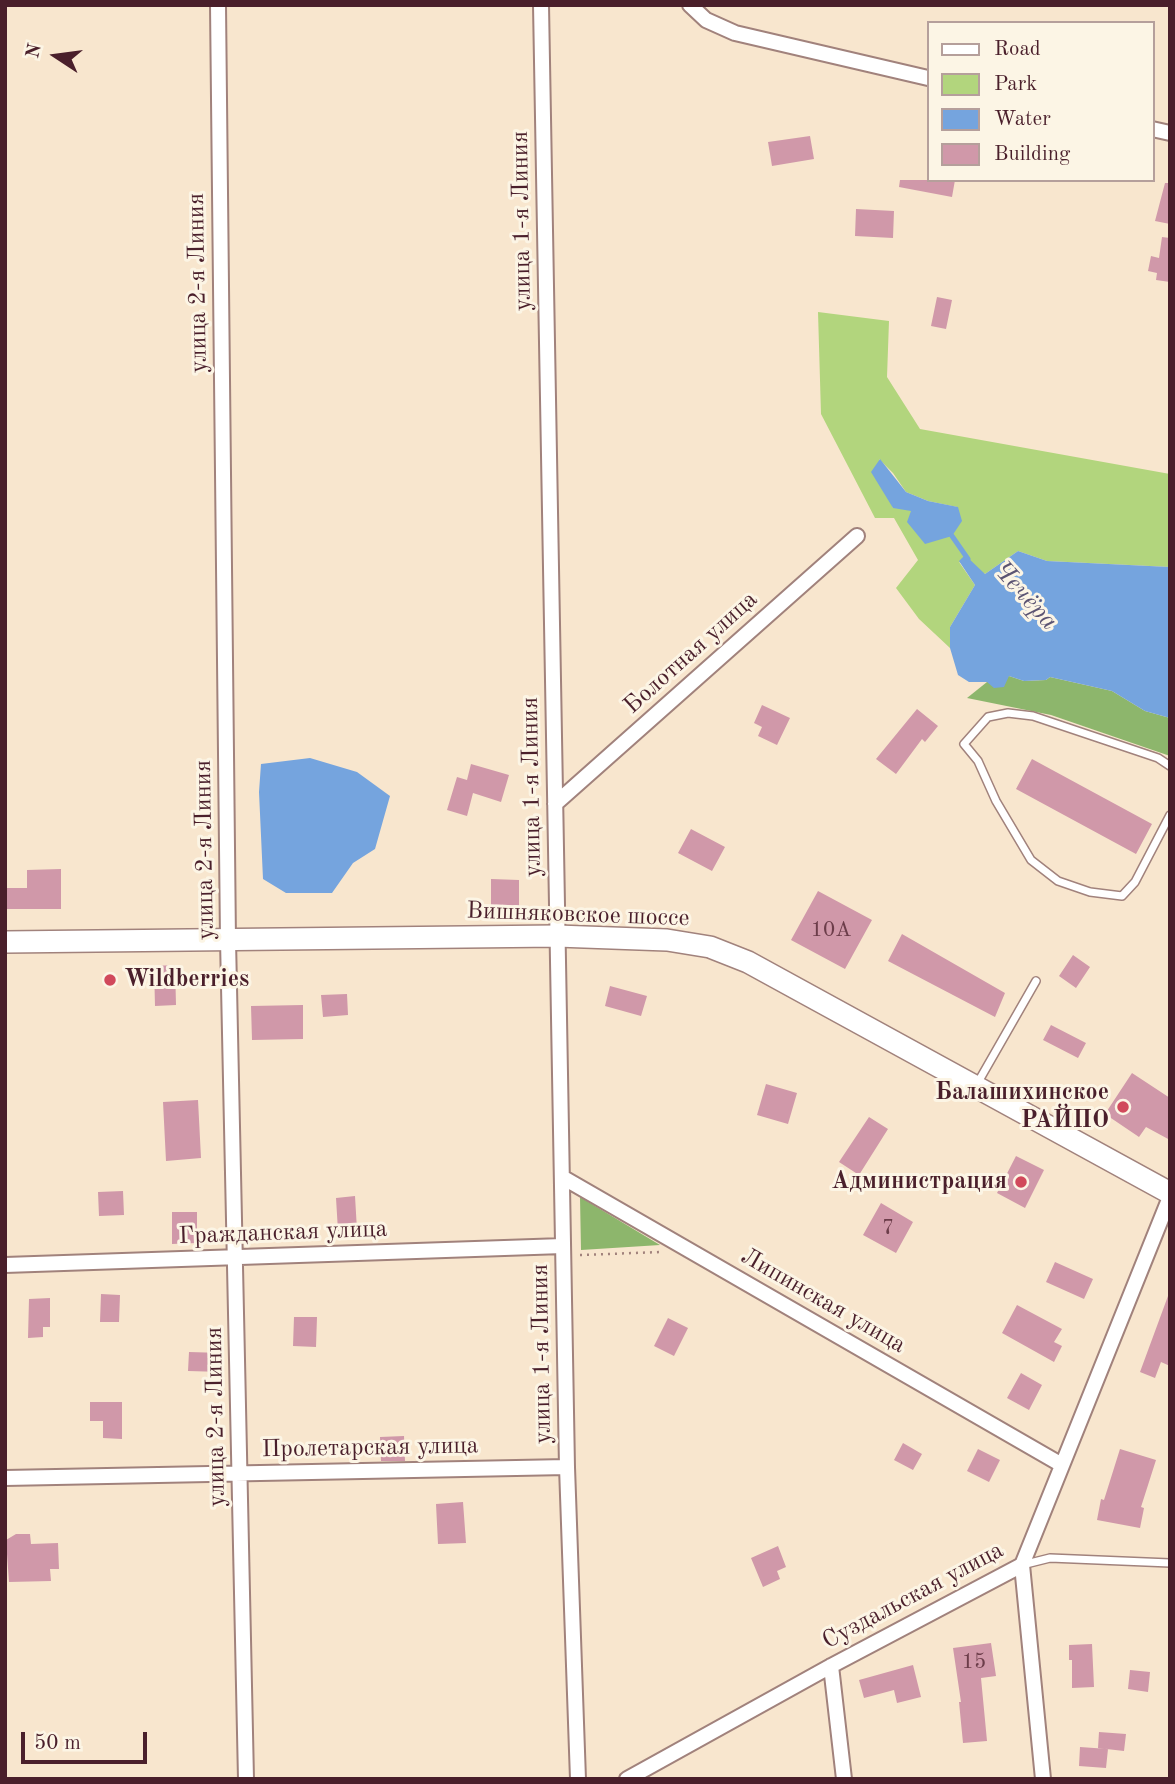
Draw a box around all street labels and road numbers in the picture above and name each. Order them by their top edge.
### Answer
street label: улица 1-я Линия [506,131,538,311]
street label: улица 2-я Линия [182,193,214,373]
street label: Болотная улица [618,585,764,721]
street label: улица 1-я Линия [516,697,548,877]
street label: улица 2-я Линия [189,760,221,940]
street label: Вишняковское шоссе [466,897,690,933]
street label: Гражданская улица [178,1215,388,1251]
street label: Липинская улица [735,1242,911,1360]
street label: улица 1-я Линия [526,1264,558,1444]
street label: улица 2-я Линия [200,1327,232,1507]
street label: Пролетарская улица [261,1432,479,1464]
street label: Суздальская улица [817,1536,1009,1656]

